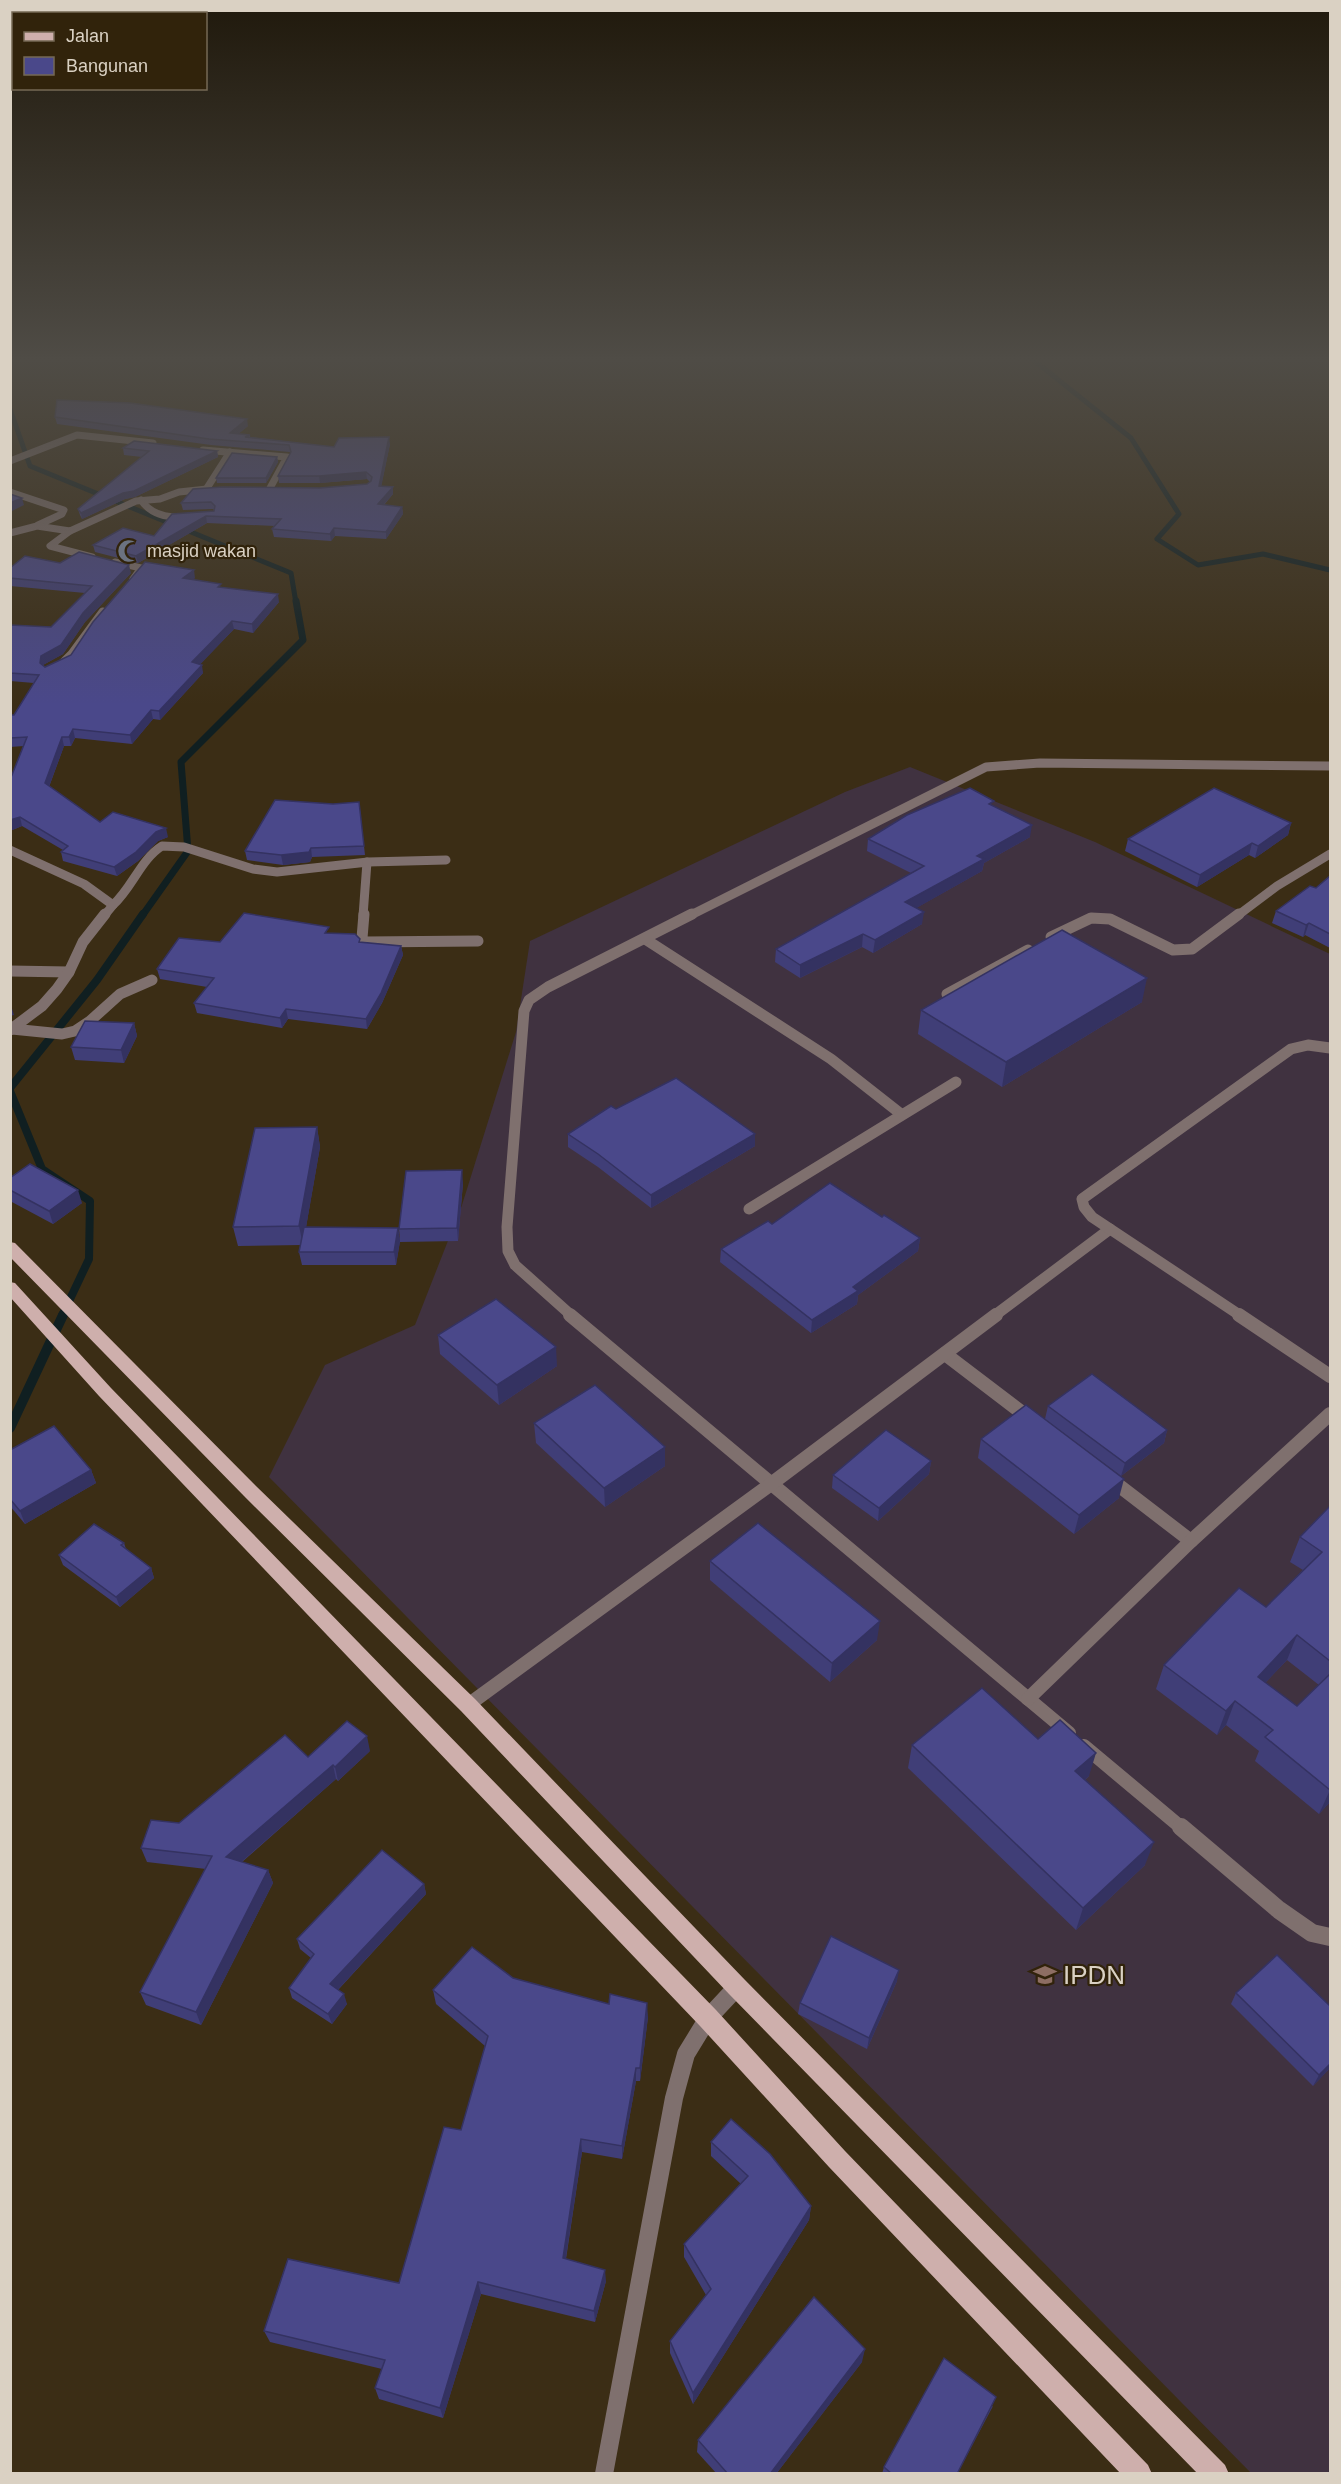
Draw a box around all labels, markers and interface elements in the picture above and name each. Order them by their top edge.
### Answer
legend [12,12,207,90]
text: Jalan [66,26,109,46]
text: Bangunan [66,56,148,76]
mosque icon: masjid wakan [116,538,142,564]
place label: masjid wakan [147,541,256,561]
place label: IPDN [1063,1960,1125,1990]
school or university icon: IPDN [1032,1962,1058,1988]

